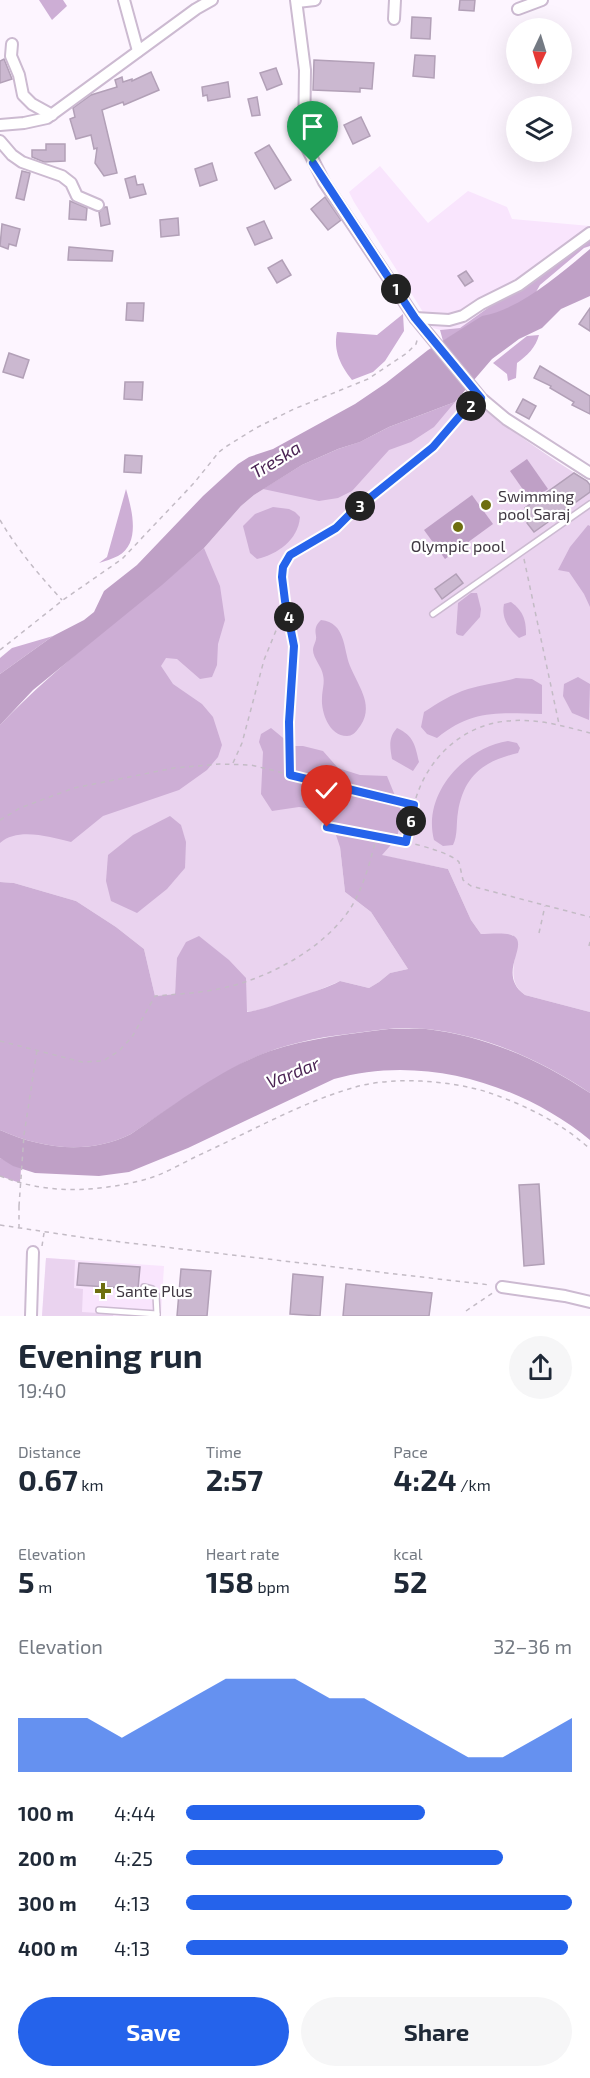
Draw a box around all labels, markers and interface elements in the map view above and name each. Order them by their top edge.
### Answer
north arrow [506,18,572,84]
map controls [506,18,572,162]
button: layers [506,96,572,162]
pin [287,101,338,163]
icon: arrive [296,110,329,143]
pin: 1 [381,274,411,304]
text: 1 [393,279,399,298]
pin: 2 [456,391,486,421]
text: 2 [466,396,476,415]
water label: Treska [247,436,304,483]
place label: Swimming pool Saraj [498,486,574,524]
pin: 3 [345,491,375,521]
text: 3 [355,496,365,515]
marker: Swimming pool Saraj [479,498,493,512]
marker: Olympic pool [451,520,465,534]
place label: Olympic pool [411,536,505,555]
pin: 4 [274,602,304,632]
text: 4 [284,607,294,626]
pin [301,765,352,827]
icon: check [310,774,343,807]
pin: 6 [396,806,426,836]
text: 6 [406,811,416,830]
water label: Vardar [263,1051,323,1093]
place label: Sante Plus [116,1281,193,1300]
marker: Sante Plus [94,1282,112,1300]
text: Evening run [18,1335,203,1375]
button: share [509,1336,572,1399]
text: 19:40 [18,1378,66,1402]
text: Distance [18,1442,81,1461]
text: Time [206,1442,242,1461]
text: Pace [393,1442,428,1461]
text: 0.67 [18,1461,78,1497]
text: 2:57 [206,1461,263,1497]
text: 4:24 [393,1461,457,1497]
text: km [78,1475,104,1494]
text: /km [457,1475,491,1494]
text: Elevation [18,1544,86,1563]
text: Heart rate [206,1544,280,1563]
text: kcal [393,1544,423,1563]
text: 5 [18,1563,35,1599]
text: 158 [206,1563,254,1599]
text: 52 [393,1563,427,1599]
text: m [35,1577,52,1596]
text: bpm [254,1577,290,1596]
text: Elevation [18,1634,103,1658]
text: 32–36 m [493,1634,572,1658]
text: 100 m [18,1801,74,1825]
text: 4:44 [114,1801,156,1825]
text: 200 m [18,1846,77,1870]
text: 4:25 [114,1846,153,1870]
text: 300 m [18,1891,77,1915]
text: 4:13 [114,1891,150,1915]
text: 400 m [18,1936,78,1960]
text: 4:13 [114,1936,150,1960]
button: Save [18,1997,289,2066]
button: Share [301,1997,572,2066]

